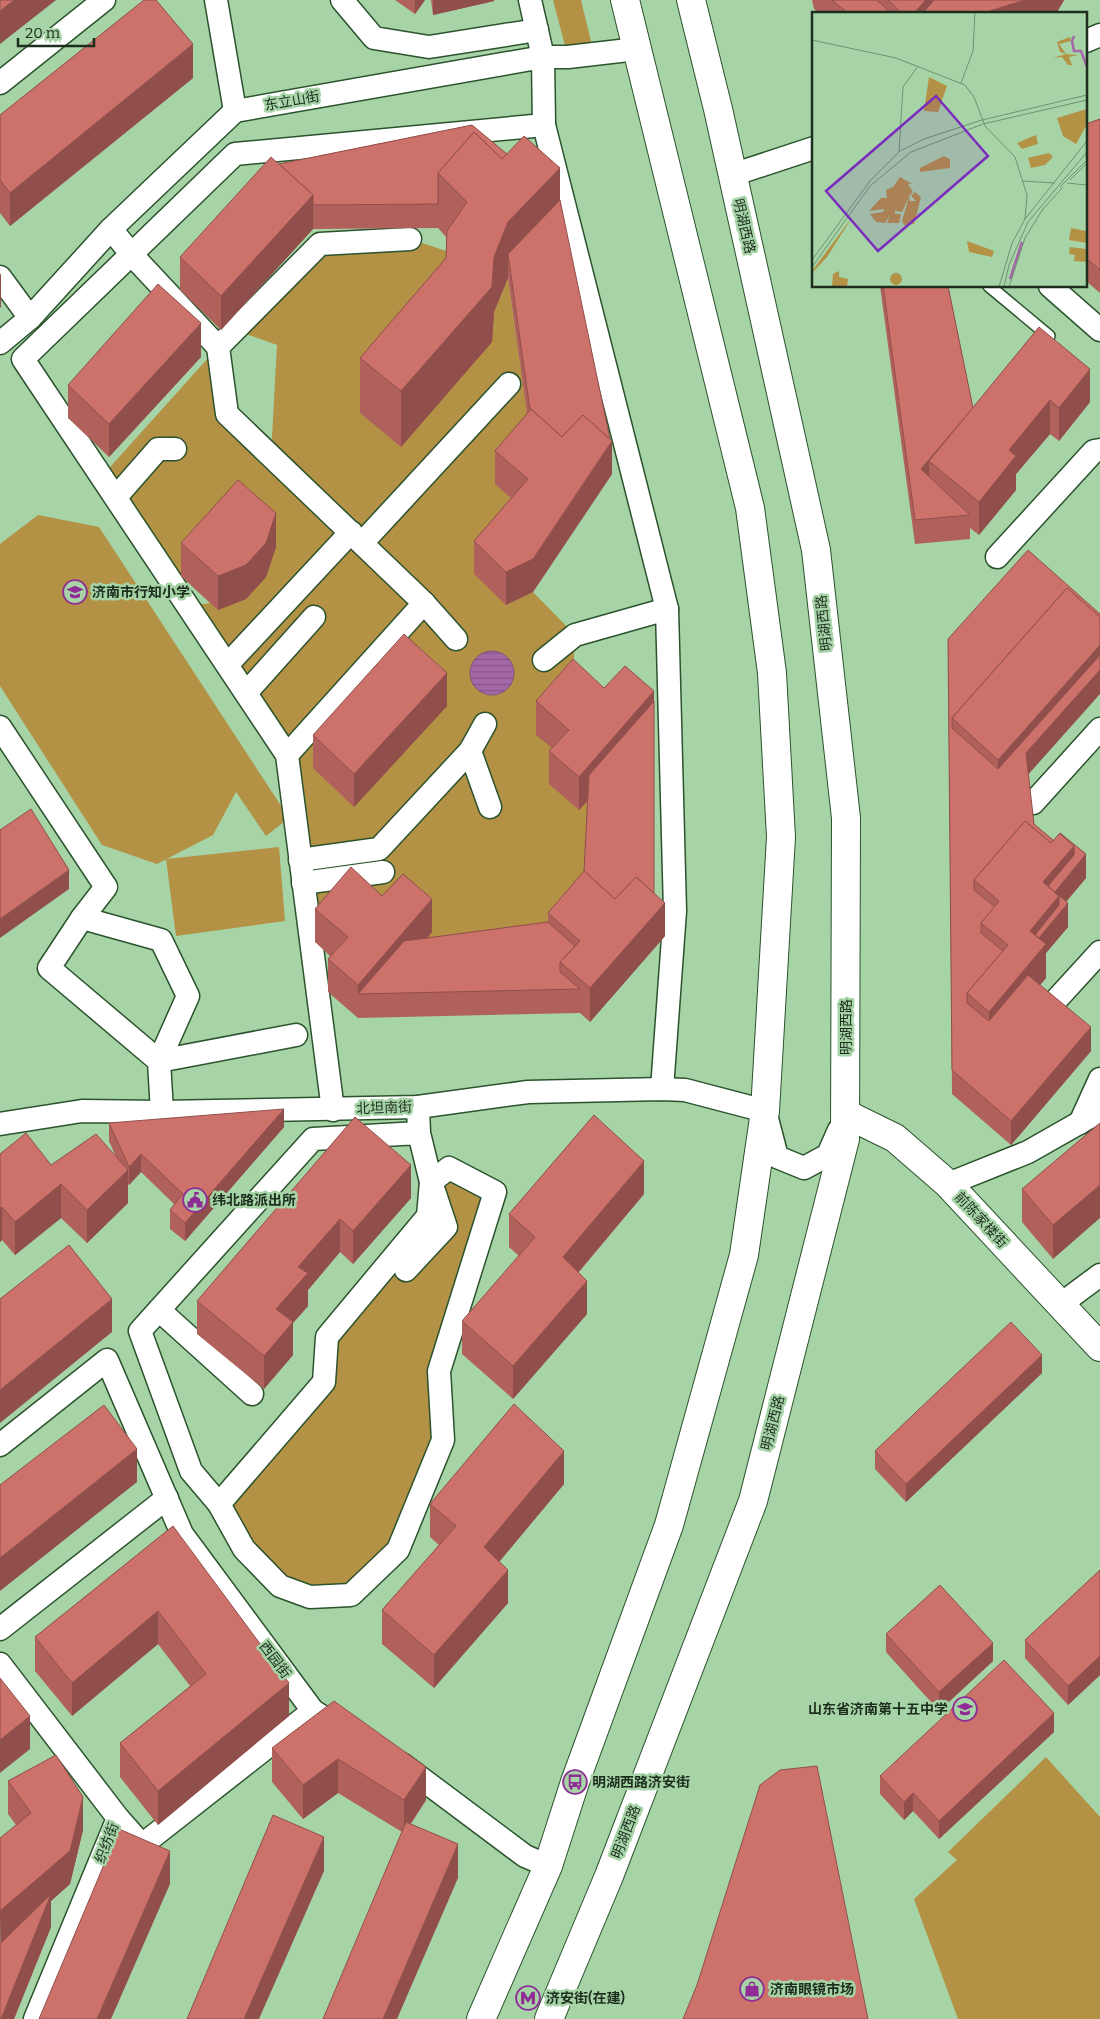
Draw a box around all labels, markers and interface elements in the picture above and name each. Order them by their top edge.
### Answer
inset map [812,12,1088,288]
scale bar [18,15,94,47]
text: 20 m [25,24,61,42]
street label: 东立山街 [263,88,321,114]
street label: 明湖西路 [729,197,759,255]
school or university icon: 济南市行知小学 [62,579,88,605]
place label: 济南市行知小学 [92,584,190,601]
street label: 明湖西路 [813,594,835,652]
street label: 明湖西路 [838,999,855,1055]
street label: 北坦南街 [356,1099,412,1117]
public building icon: 纬北路派出所 [182,1187,208,1213]
street label: 前陈家楼街 [951,1189,1011,1251]
place label: 纬北路派出所 [212,1192,296,1209]
street label: 明湖西路 [758,1394,788,1452]
street label: 西园街 [256,1638,294,1682]
school or university icon: 山东省济南第十五中学 [952,1696,978,1722]
place label: 山东省济南第十五中学 [808,1701,948,1718]
bus stop icon: 明湖西路济安街 [562,1769,588,1795]
place label: 明湖西路济安街 [592,1774,690,1791]
street label: 明湖西路 [608,1803,644,1861]
street label: 织纺街 [92,1820,122,1866]
shop icon: 济南眼镜市场 [739,1976,765,2002]
place label: 济南眼镜市场 [770,1981,854,1998]
metro station icon: 济安街(在建) [515,1985,541,2011]
place label: 济安街(在建) [546,1989,625,2007]

